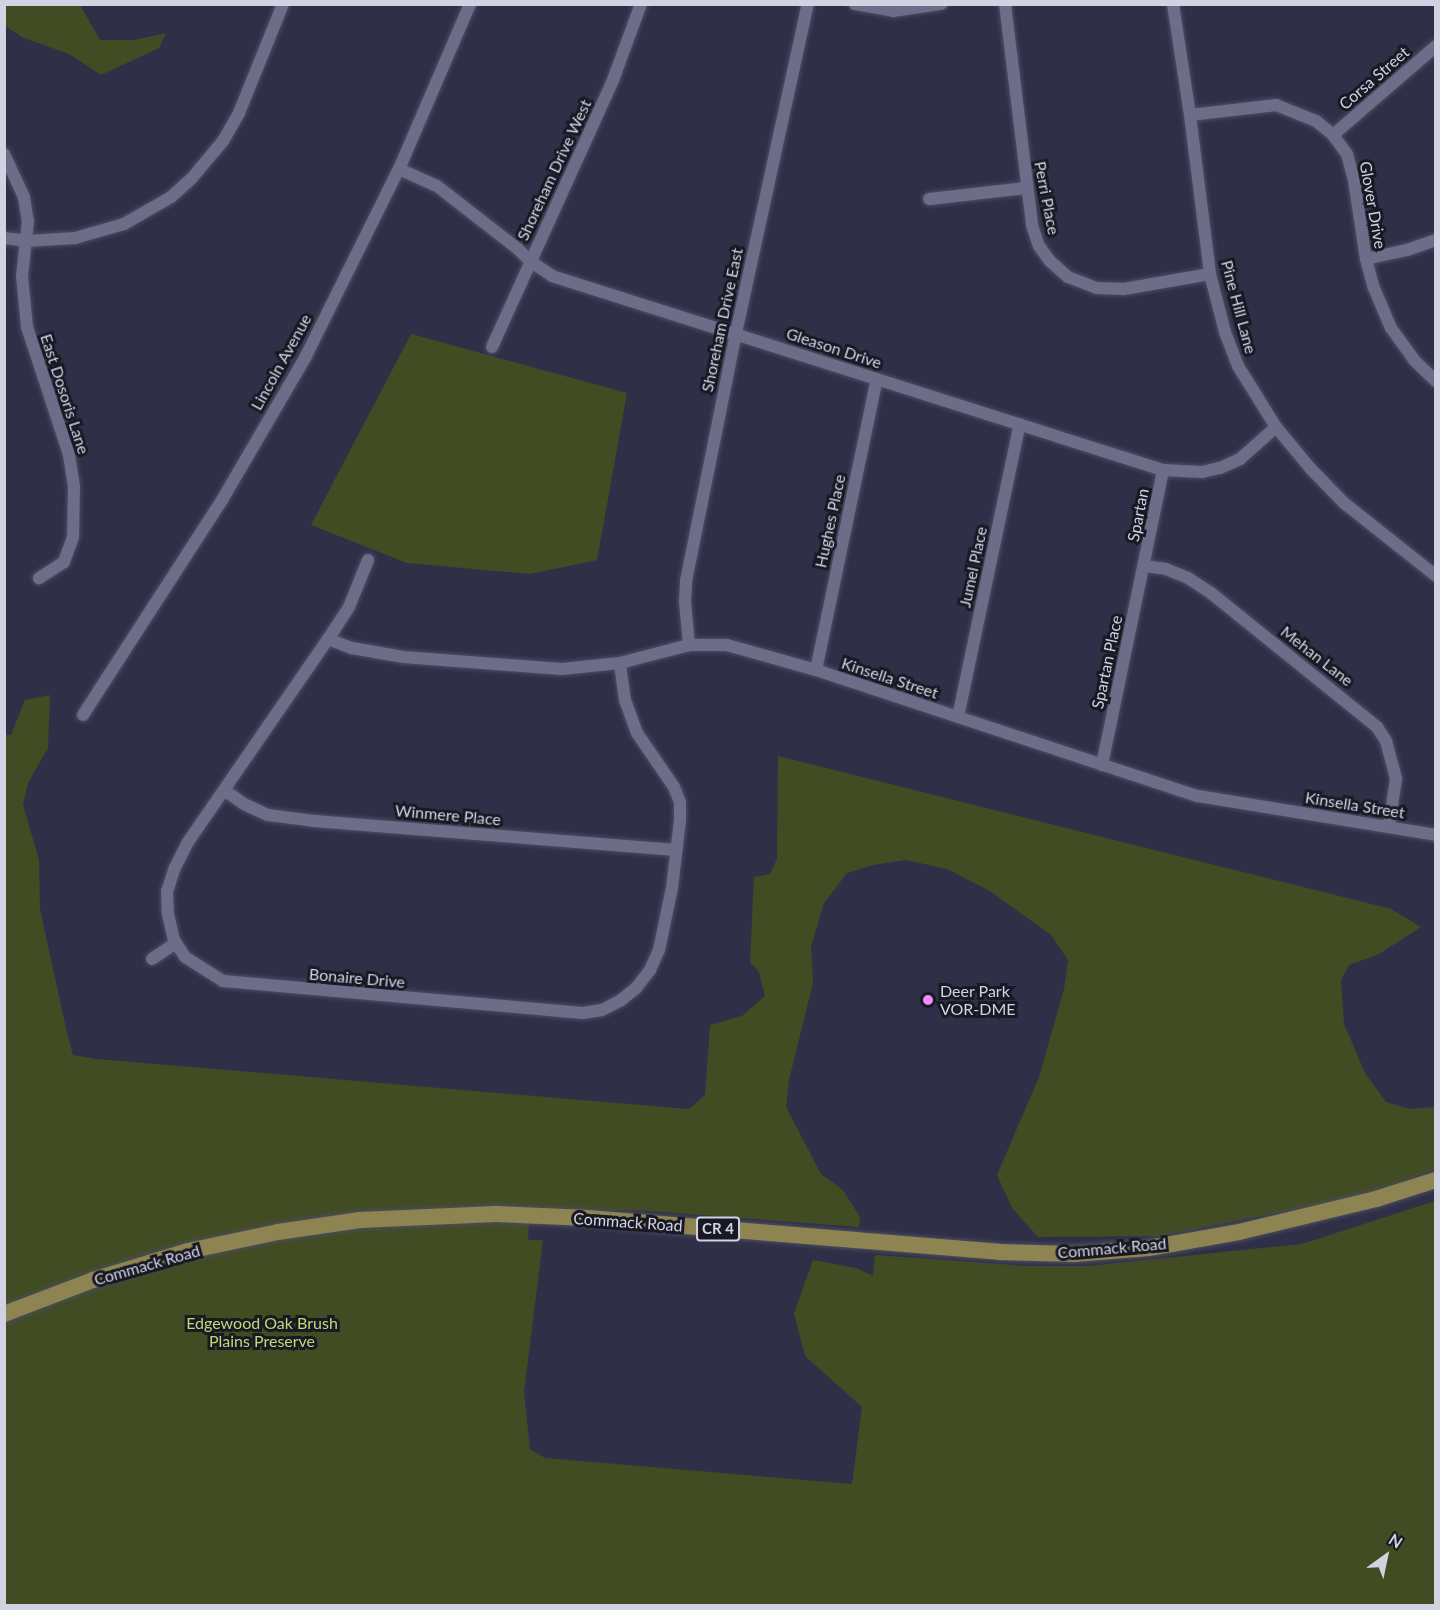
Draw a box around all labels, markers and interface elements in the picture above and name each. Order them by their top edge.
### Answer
street label: Corsa Street [1335,42,1413,114]
street label: Shoreham Drive West [513,96,595,244]
street label: Perri Place [1030,160,1064,236]
street label: Glover Drive [1356,160,1390,250]
street label: Shoreham Drive East [697,246,747,394]
street label: Pine Hill Lane [1217,258,1261,356]
street label: Lincoln Avenue [247,310,315,414]
street label: Gleason Drive [784,324,884,372]
street label: East Dosoris Lane [37,331,93,457]
street label: Hughes Place [811,473,849,569]
street label: Spartan [1123,487,1153,543]
street label: Jumel Place [955,525,991,609]
street label: Spartan Place [1088,613,1126,711]
street label: Mehan Lane [1277,622,1357,690]
street label: Kinsella Street [839,653,941,703]
street label: Kinsella Street [1304,788,1406,822]
street label: Winmere Place [394,801,502,829]
street label: Bonaire Drive [308,964,406,992]
place label: Deer Park VOR-DME [940,981,1016,1019]
marker: Deer Park VOR-DME [921,993,935,1007]
street label: Commack Road [573,1209,683,1235]
road number: CR 4 [696,1217,740,1241]
street label: Commack Road [1057,1234,1167,1262]
street label: Commack Road [92,1241,202,1289]
park label: Edgewood Oak Brush Plains Preserve [186,1313,338,1351]
north arrow [1356,1526,1416,1586]
text: N [1386,1529,1406,1552]

